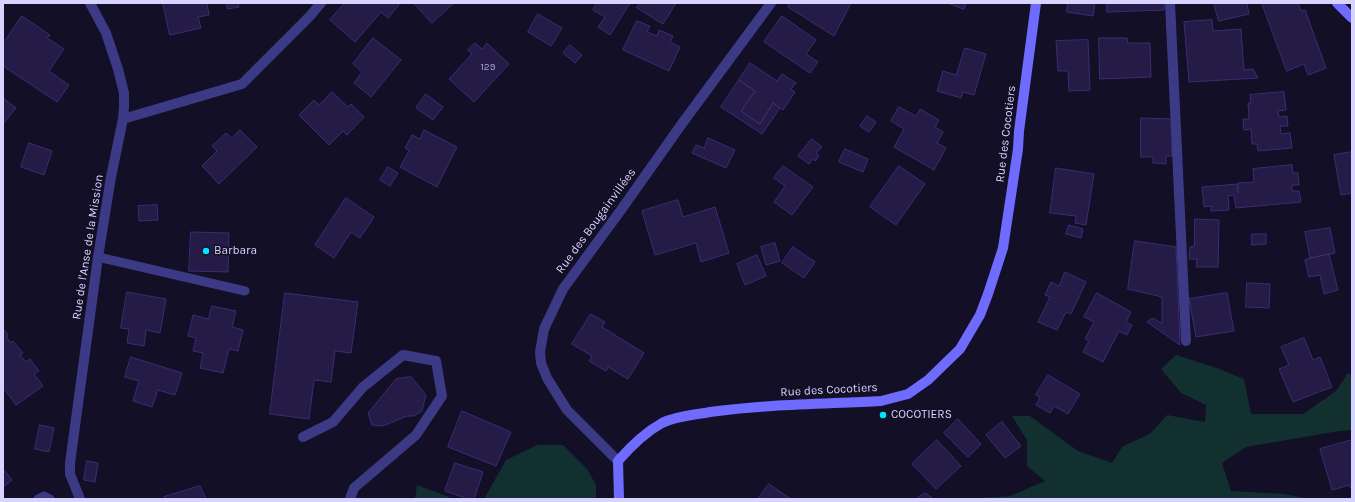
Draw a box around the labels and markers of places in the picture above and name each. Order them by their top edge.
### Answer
place label: Barbara [214,244,257,258]
marker: Barbara [201,246,211,256]
place label: COCOTIERS [891,408,952,422]
marker: COCOTIERS [878,410,888,420]

